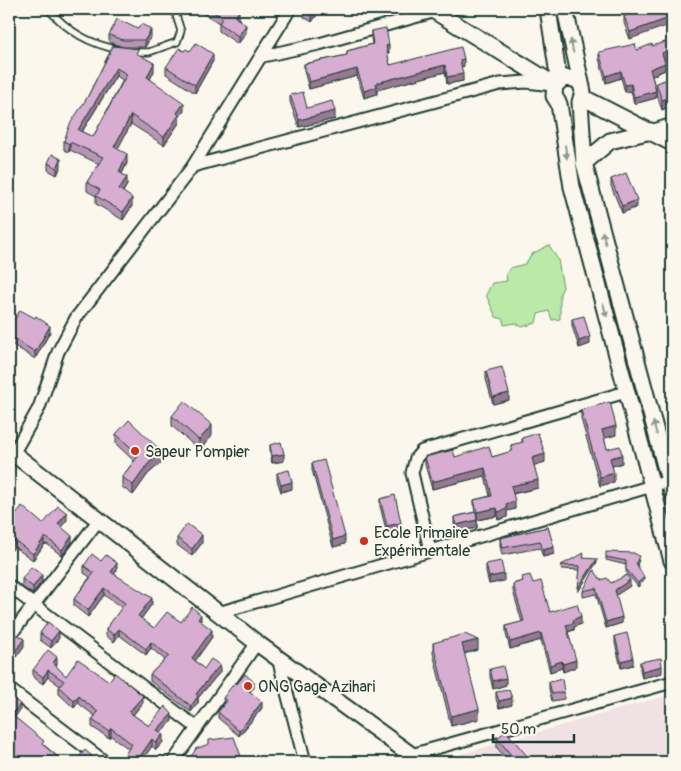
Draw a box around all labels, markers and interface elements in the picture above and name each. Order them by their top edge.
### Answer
one-way arrow [568,38,576,54]
one-way arrow [562,145,570,161]
one-way arrow [600,230,608,245]
one-way arrow [601,303,609,318]
one-way arrow [651,421,659,436]
place label: Sapeur Pompier [145,442,250,462]
marker: Sapeur Pompier [129,445,141,457]
place label: Ecole Primaire Expérimentale [374,523,470,561]
marker: Ecole Primaire Expérimentale [358,535,370,547]
place label: ONG Gage Azihari [258,677,376,697]
marker: ONG Gage Azihari [242,680,254,692]
scale bar [493,711,575,743]
text: 50 m [501,720,536,739]

